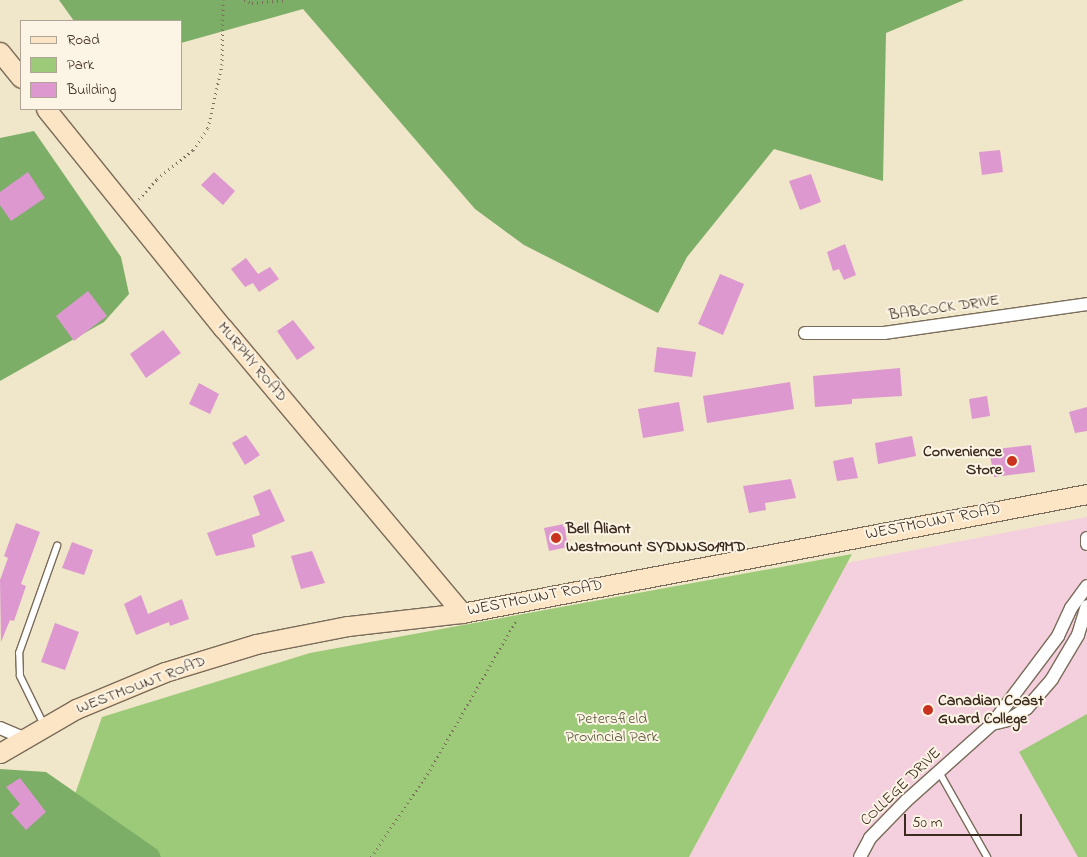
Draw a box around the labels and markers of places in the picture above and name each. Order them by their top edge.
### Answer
place label: Convenience Store [923,442,1002,480]
marker: Convenience Store [1006,455,1018,467]
place label: Bell Aliant Westmount SYDNNS019MD [566,519,746,557]
marker: Bell Aliant Westmount SYDNNS019MD [550,532,562,544]
place label: Canadian Coast Guard College [938,691,1044,729]
marker: Canadian Coast Guard College [922,704,934,716]

